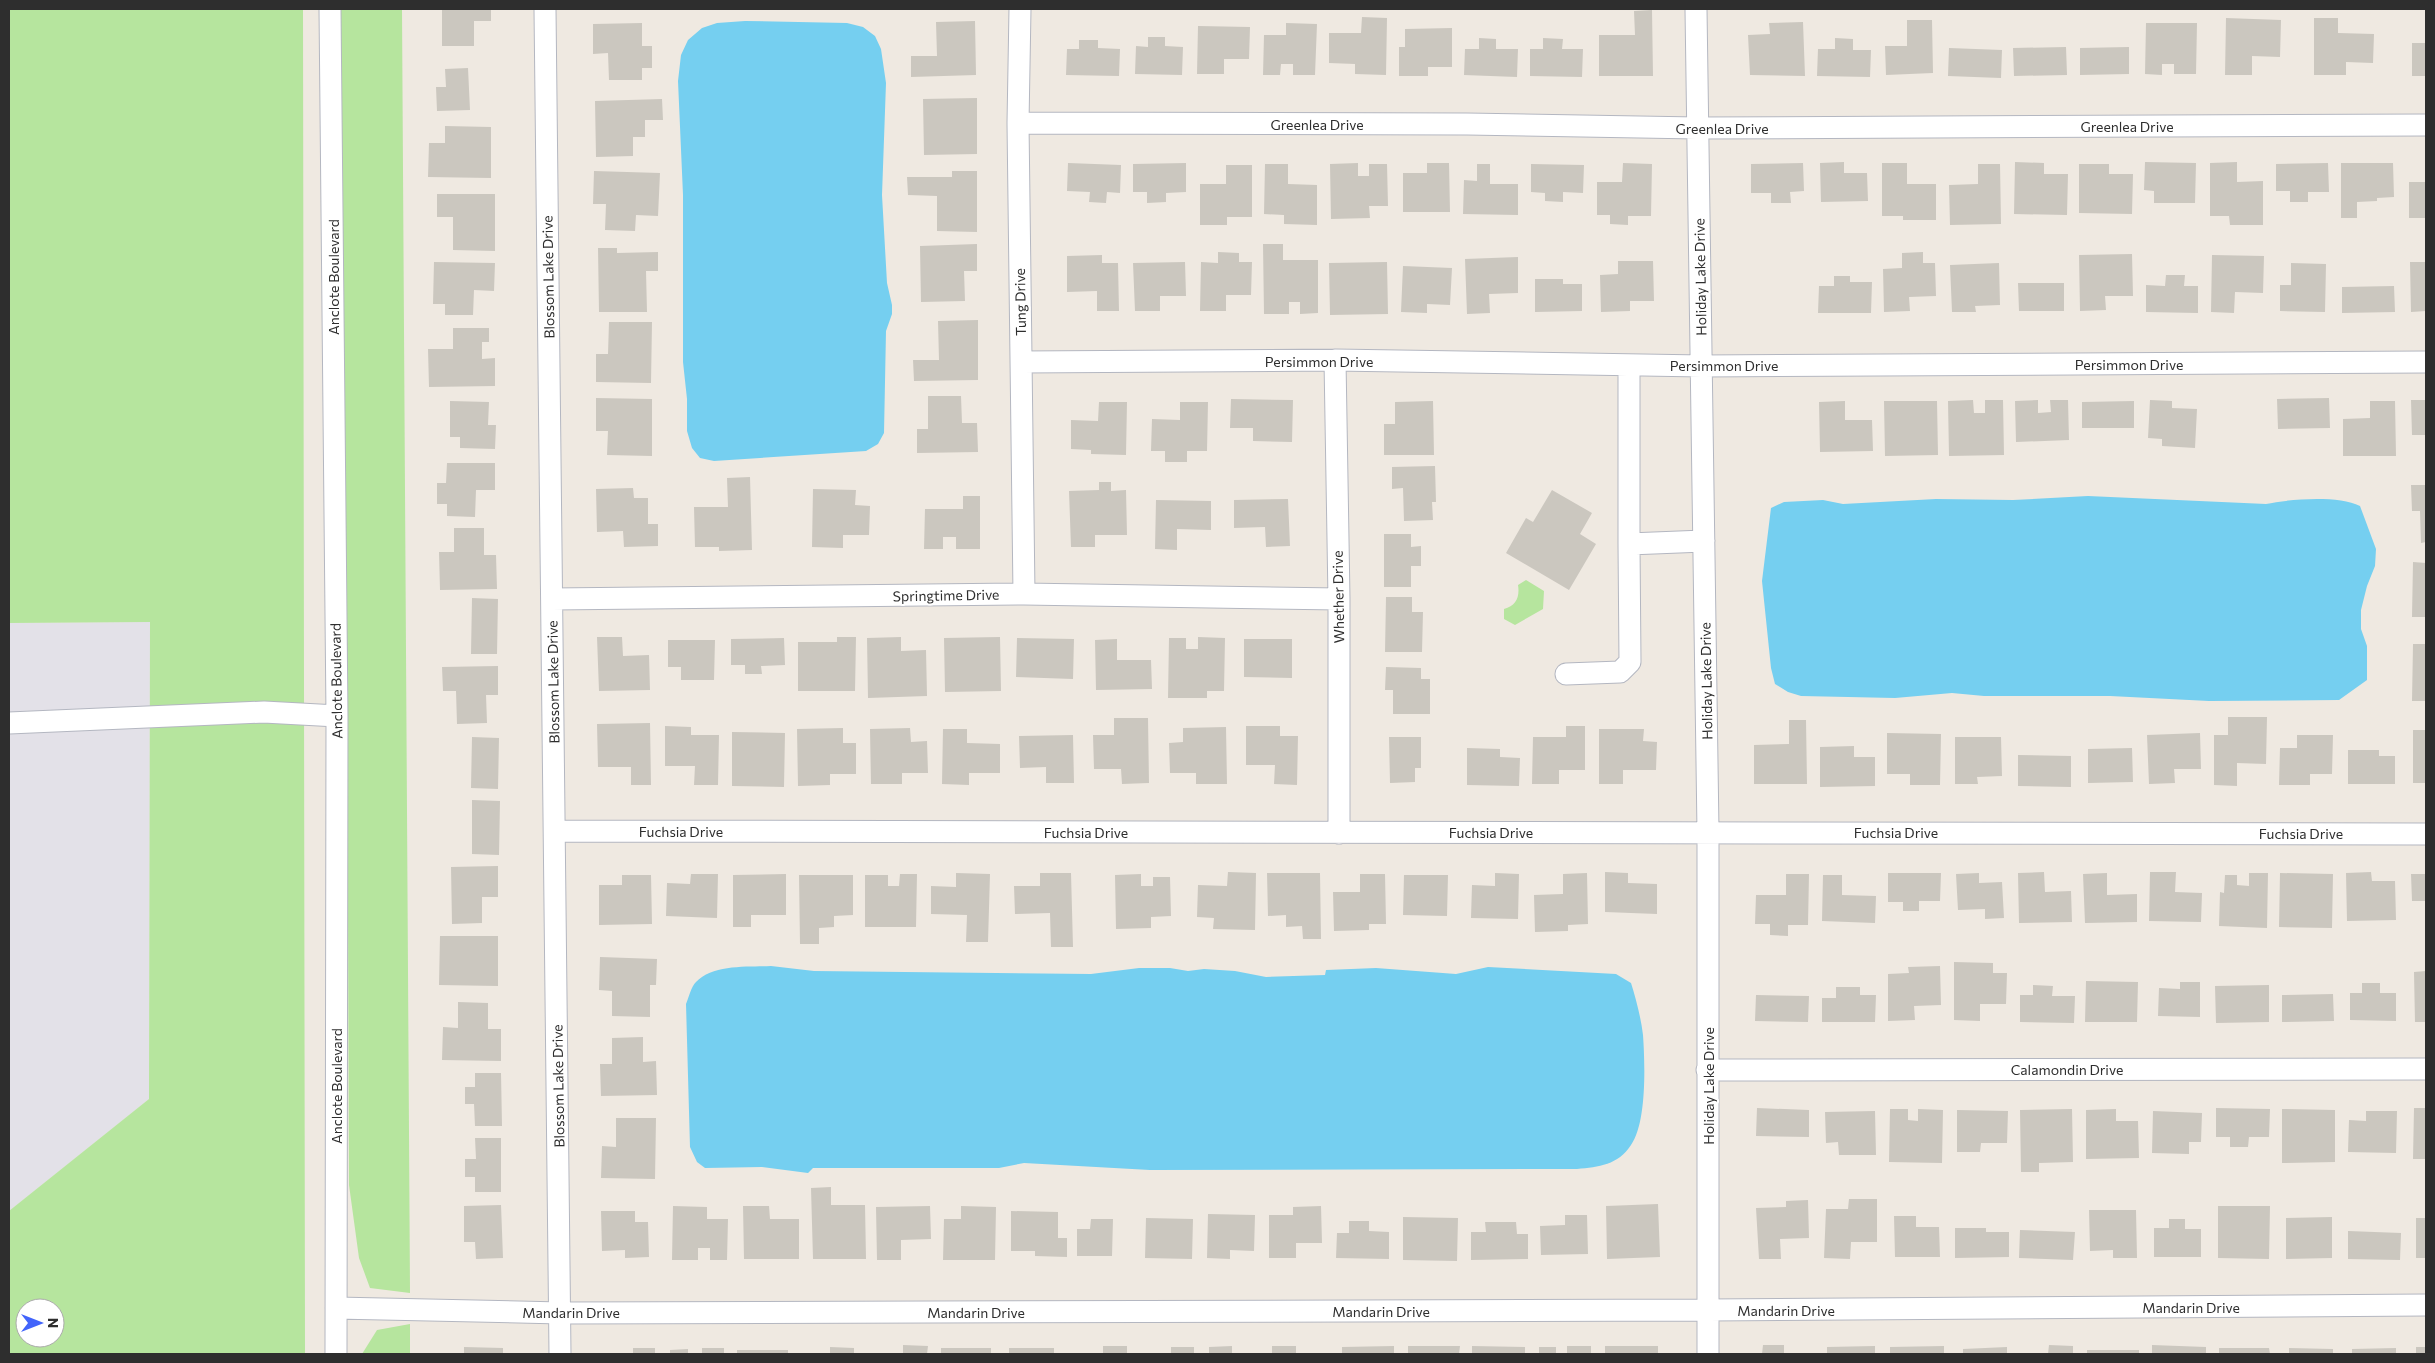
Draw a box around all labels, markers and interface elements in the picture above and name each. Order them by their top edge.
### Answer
street label: Greenlea Drive [1270,116,1364,133]
street label: Greenlea Drive [2080,118,2174,135]
street label: Greenlea Drive [1675,120,1769,137]
street label: Blossom Lake Drive [538,215,558,339]
street label: Holiday Lake Drive [1690,218,1710,336]
street label: Anclote Boulevard [325,219,342,335]
street label: Tung Drive [1011,268,1029,336]
street label: Persimmon Drive [1265,353,1373,370]
street label: Persimmon Drive [2075,356,2183,373]
street label: Persimmon Drive [1670,357,1778,374]
street label: Whether Drive [1329,550,1347,644]
street label: Springtime Drive [892,586,1000,604]
street label: Blossom Lake Drive [543,620,563,744]
street label: Holiday Lake Drive [1696,622,1716,740]
street label: Anclote Boulevard [326,623,346,739]
street label: Fuchsia Drive [639,823,723,840]
street label: Fuchsia Drive [1044,824,1128,841]
street label: Fuchsia Drive [1449,824,1533,841]
street label: Fuchsia Drive [1854,824,1938,841]
street label: Fuchsia Drive [2259,825,2343,842]
street label: Blossom Lake Drive [548,1024,568,1148]
street label: Holiday Lake Drive [1700,1027,1717,1145]
street label: Anclote Boulevard [328,1028,345,1144]
street label: Calamondin Drive [2011,1061,2123,1078]
north arrow [15,1298,65,1348]
street label: Mandarin Drive [2142,1299,2240,1316]
street label: Mandarin Drive [1737,1302,1835,1319]
street label: Mandarin Drive [1332,1303,1430,1320]
street label: Mandarin Drive [522,1304,620,1321]
street label: Mandarin Drive [927,1304,1025,1321]
text: N [45,1318,62,1328]

